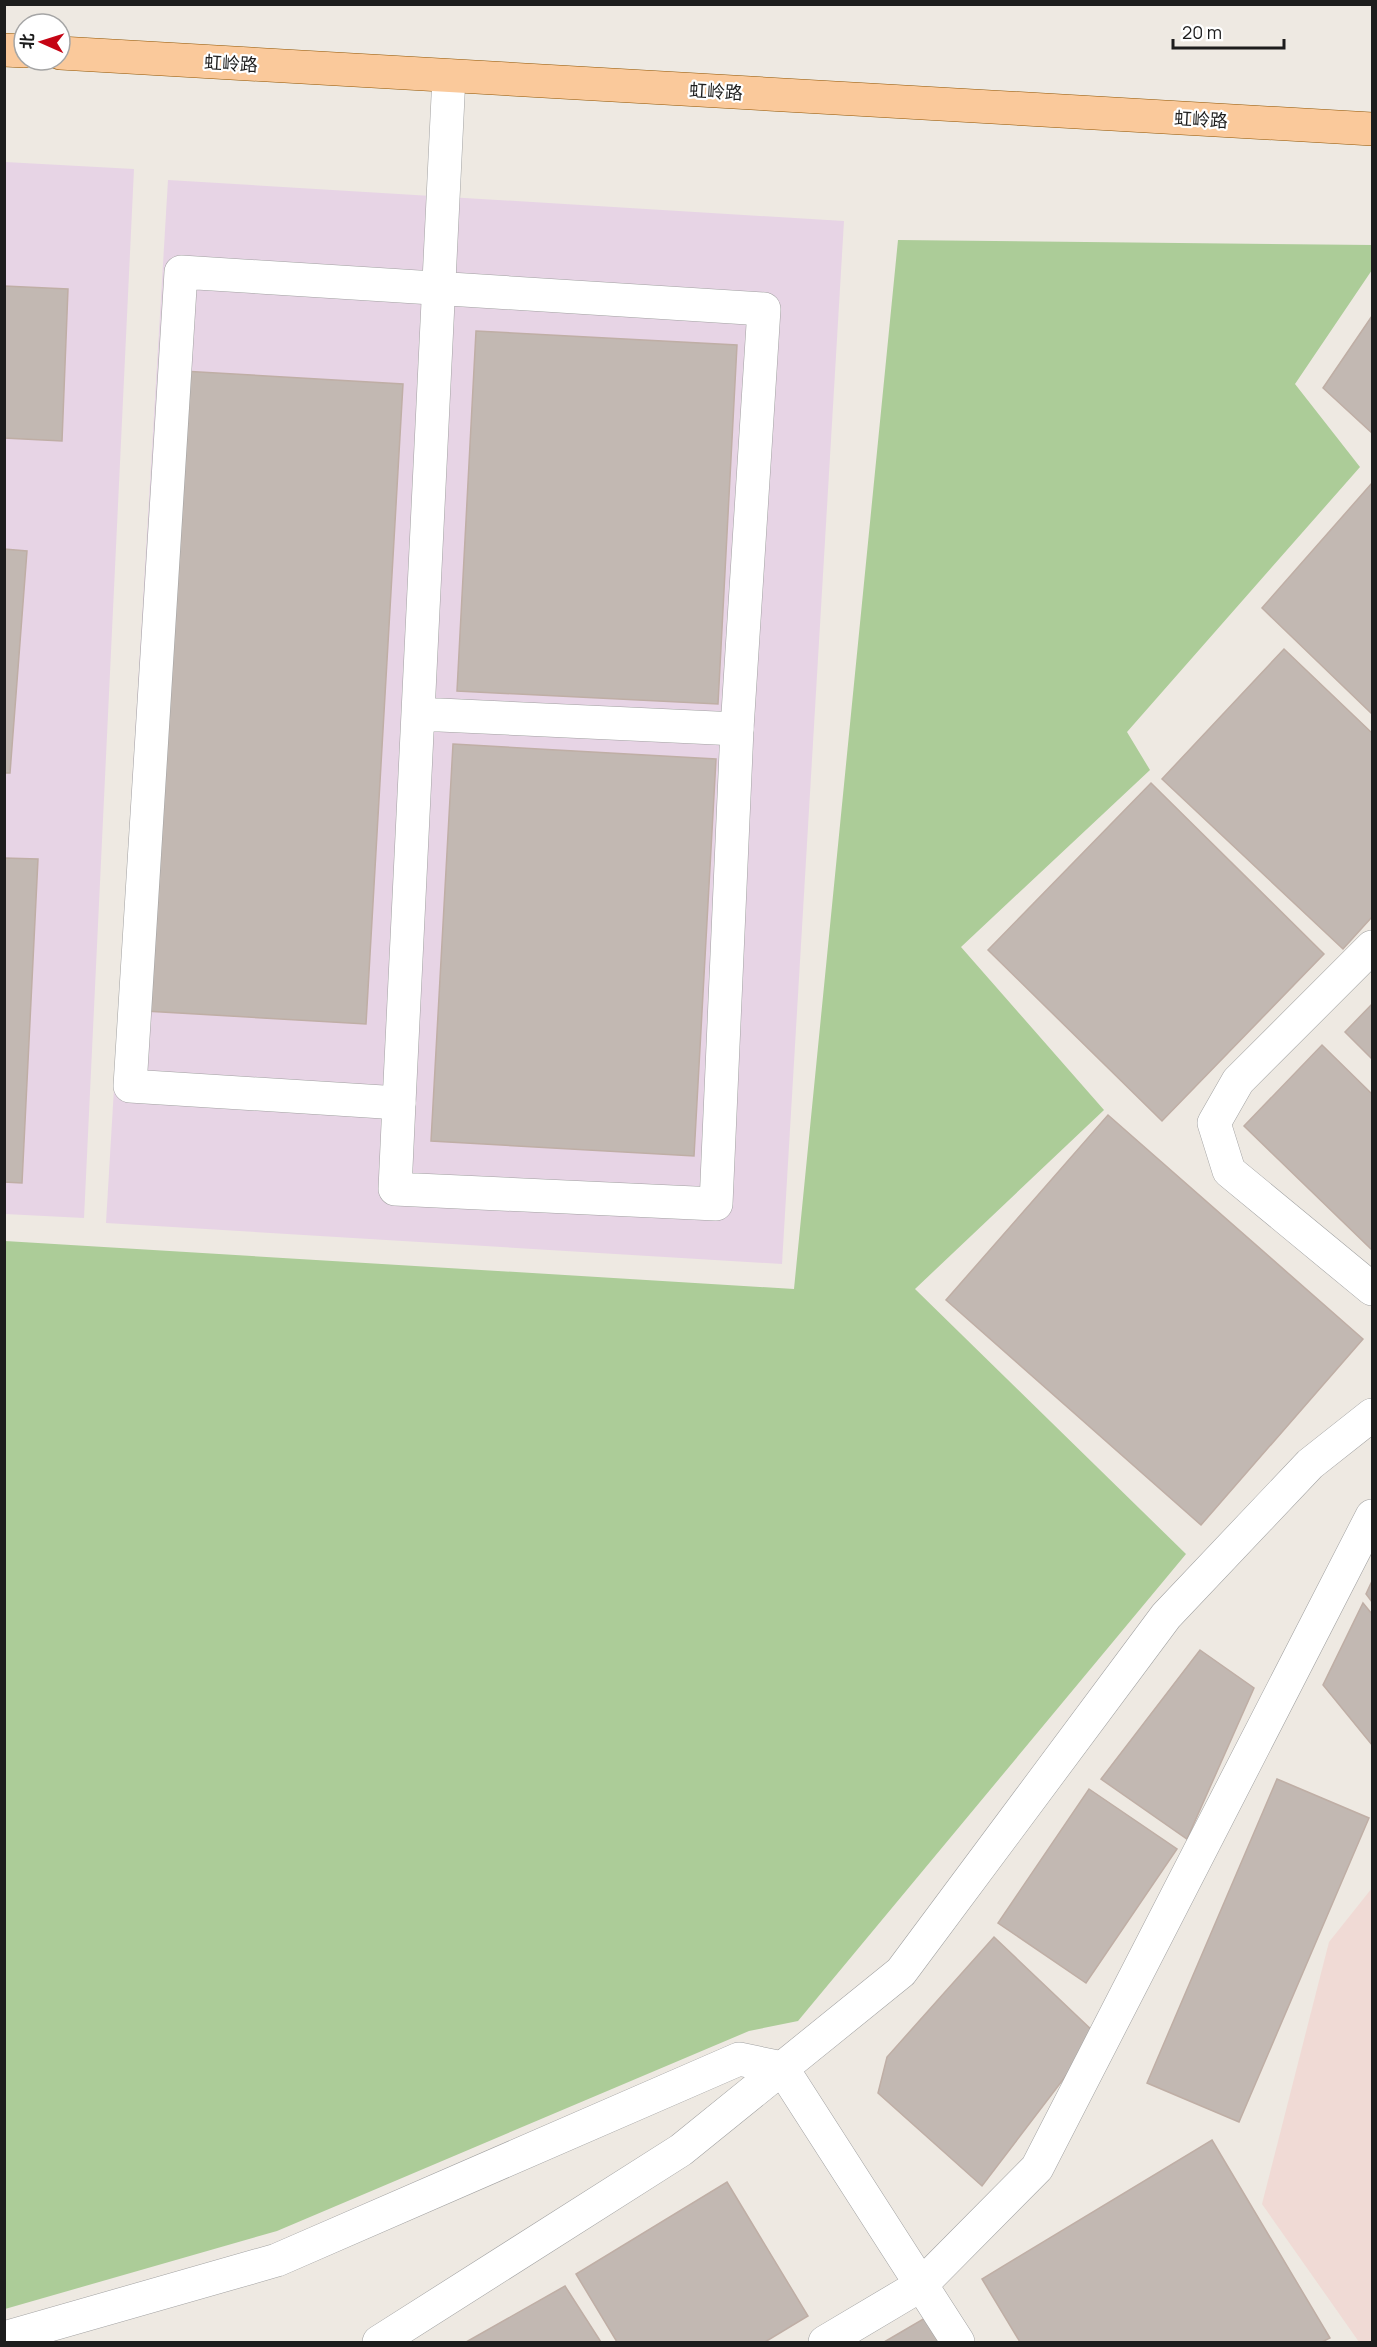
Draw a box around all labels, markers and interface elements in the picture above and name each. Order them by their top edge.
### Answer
north arrow [12,12,72,72]
scale bar [1173,12,1284,50]
text: 20 m [1182,20,1222,44]
text: 北 [16,33,38,50]
street label: 虹岭路 [203,50,259,76]
street label: 虹岭路 [688,78,744,104]
street label: 虹岭路 [1173,106,1229,132]

